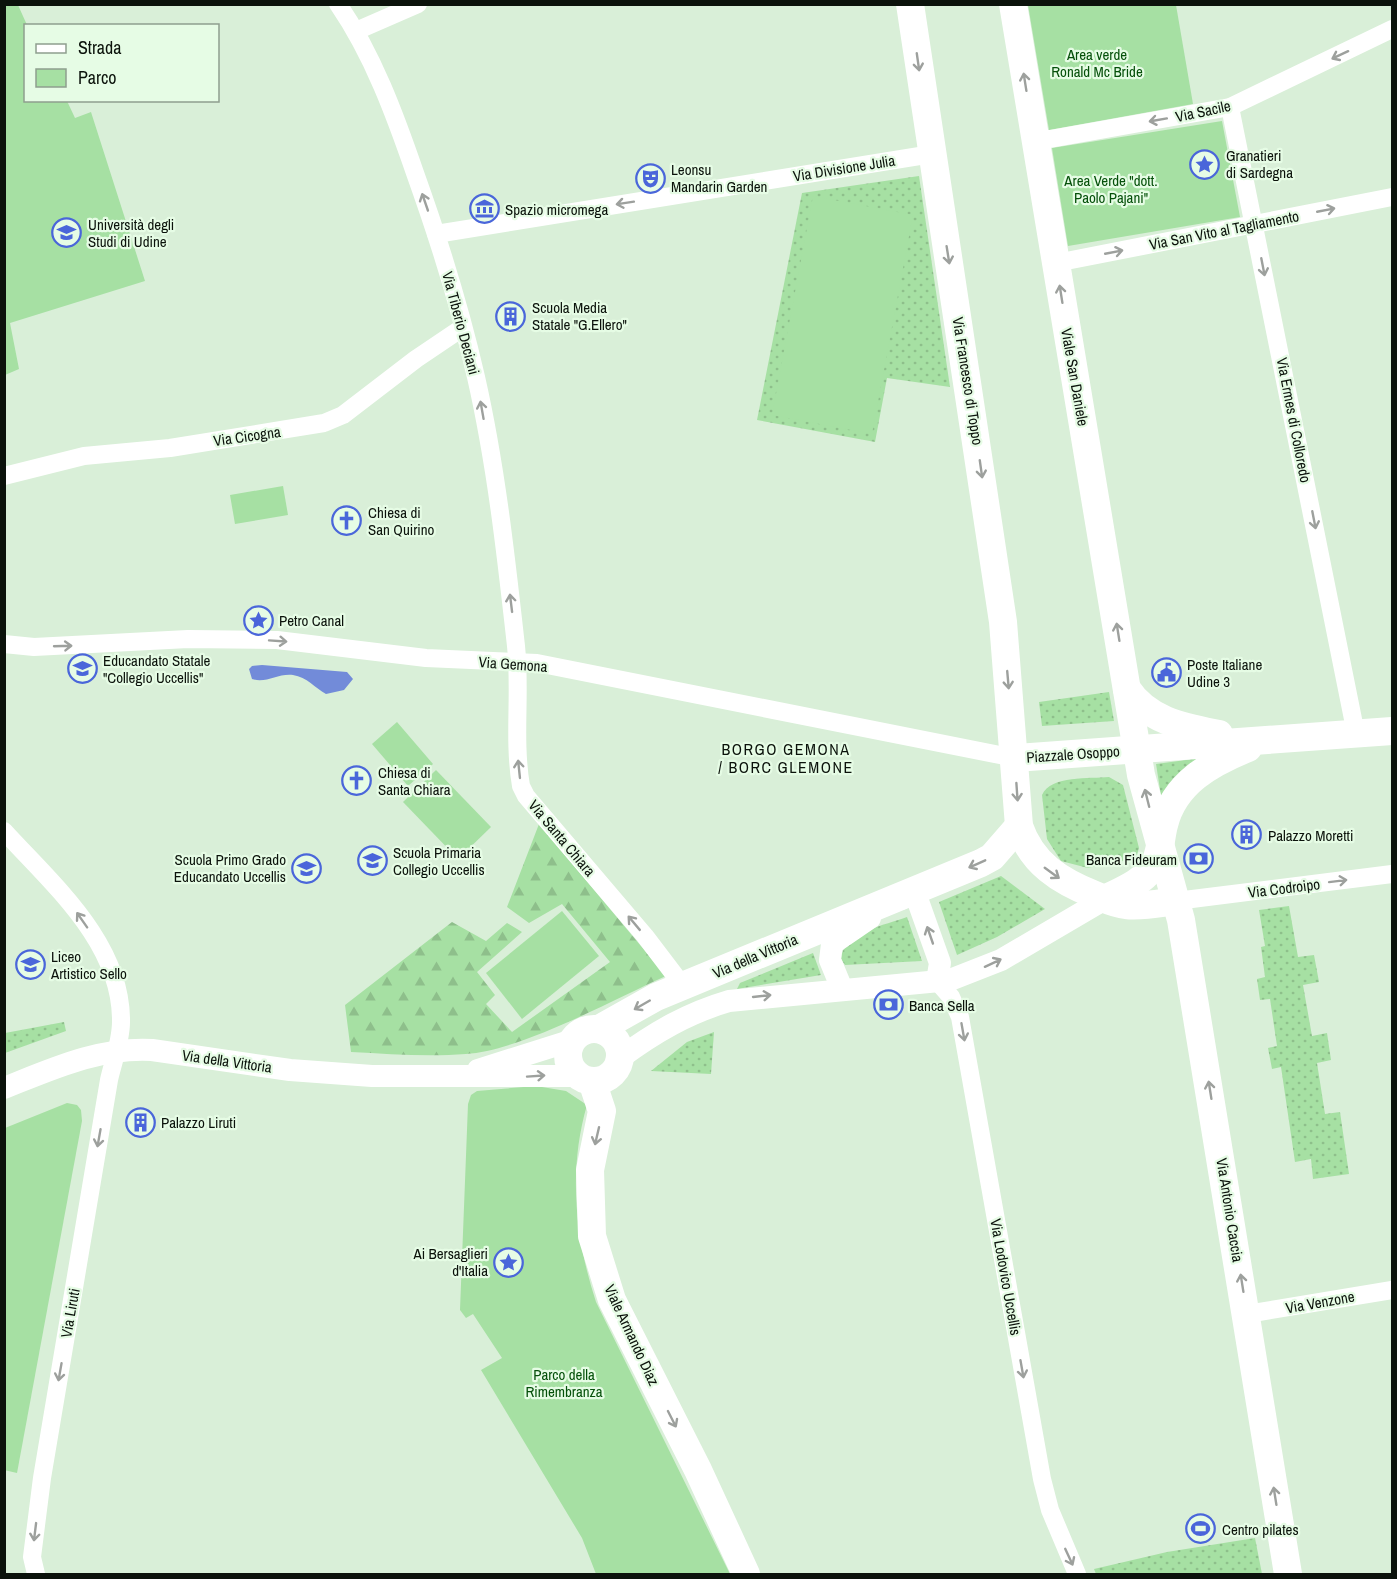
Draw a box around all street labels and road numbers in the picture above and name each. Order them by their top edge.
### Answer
street label: Via Sacile [1173,95,1233,127]
street label: Via Divisione Julia [791,150,897,186]
street label: Via San Vito al Tagliamento [1147,205,1301,255]
street label: Via Tiberio Deciani [437,269,485,377]
street label: Via Francesco di Toppo [948,315,989,447]
street label: Viale San Daniele [1056,326,1094,428]
street label: Via Ermes di Colloredo [1272,356,1316,484]
street label: Via Cicogna [212,421,282,451]
street label: Via Gemona [478,651,548,677]
street label: Piazzale Osoppo [1026,740,1121,768]
street label: Via Santa Chiara [524,795,600,881]
street label: Via Codroipo [1247,873,1321,903]
street label: Via della Vittoria [709,929,801,983]
street label: Via della Vittoria [181,1044,273,1078]
street label: Via Antonio Caccia [1211,1156,1249,1264]
street label: Via Lodovico Uccellis [985,1217,1027,1337]
street label: Viale Armando Diaz [599,1281,665,1389]
street label: Via Venzone [1284,1286,1356,1318]
street label: Via Liruti [55,1287,85,1339]

